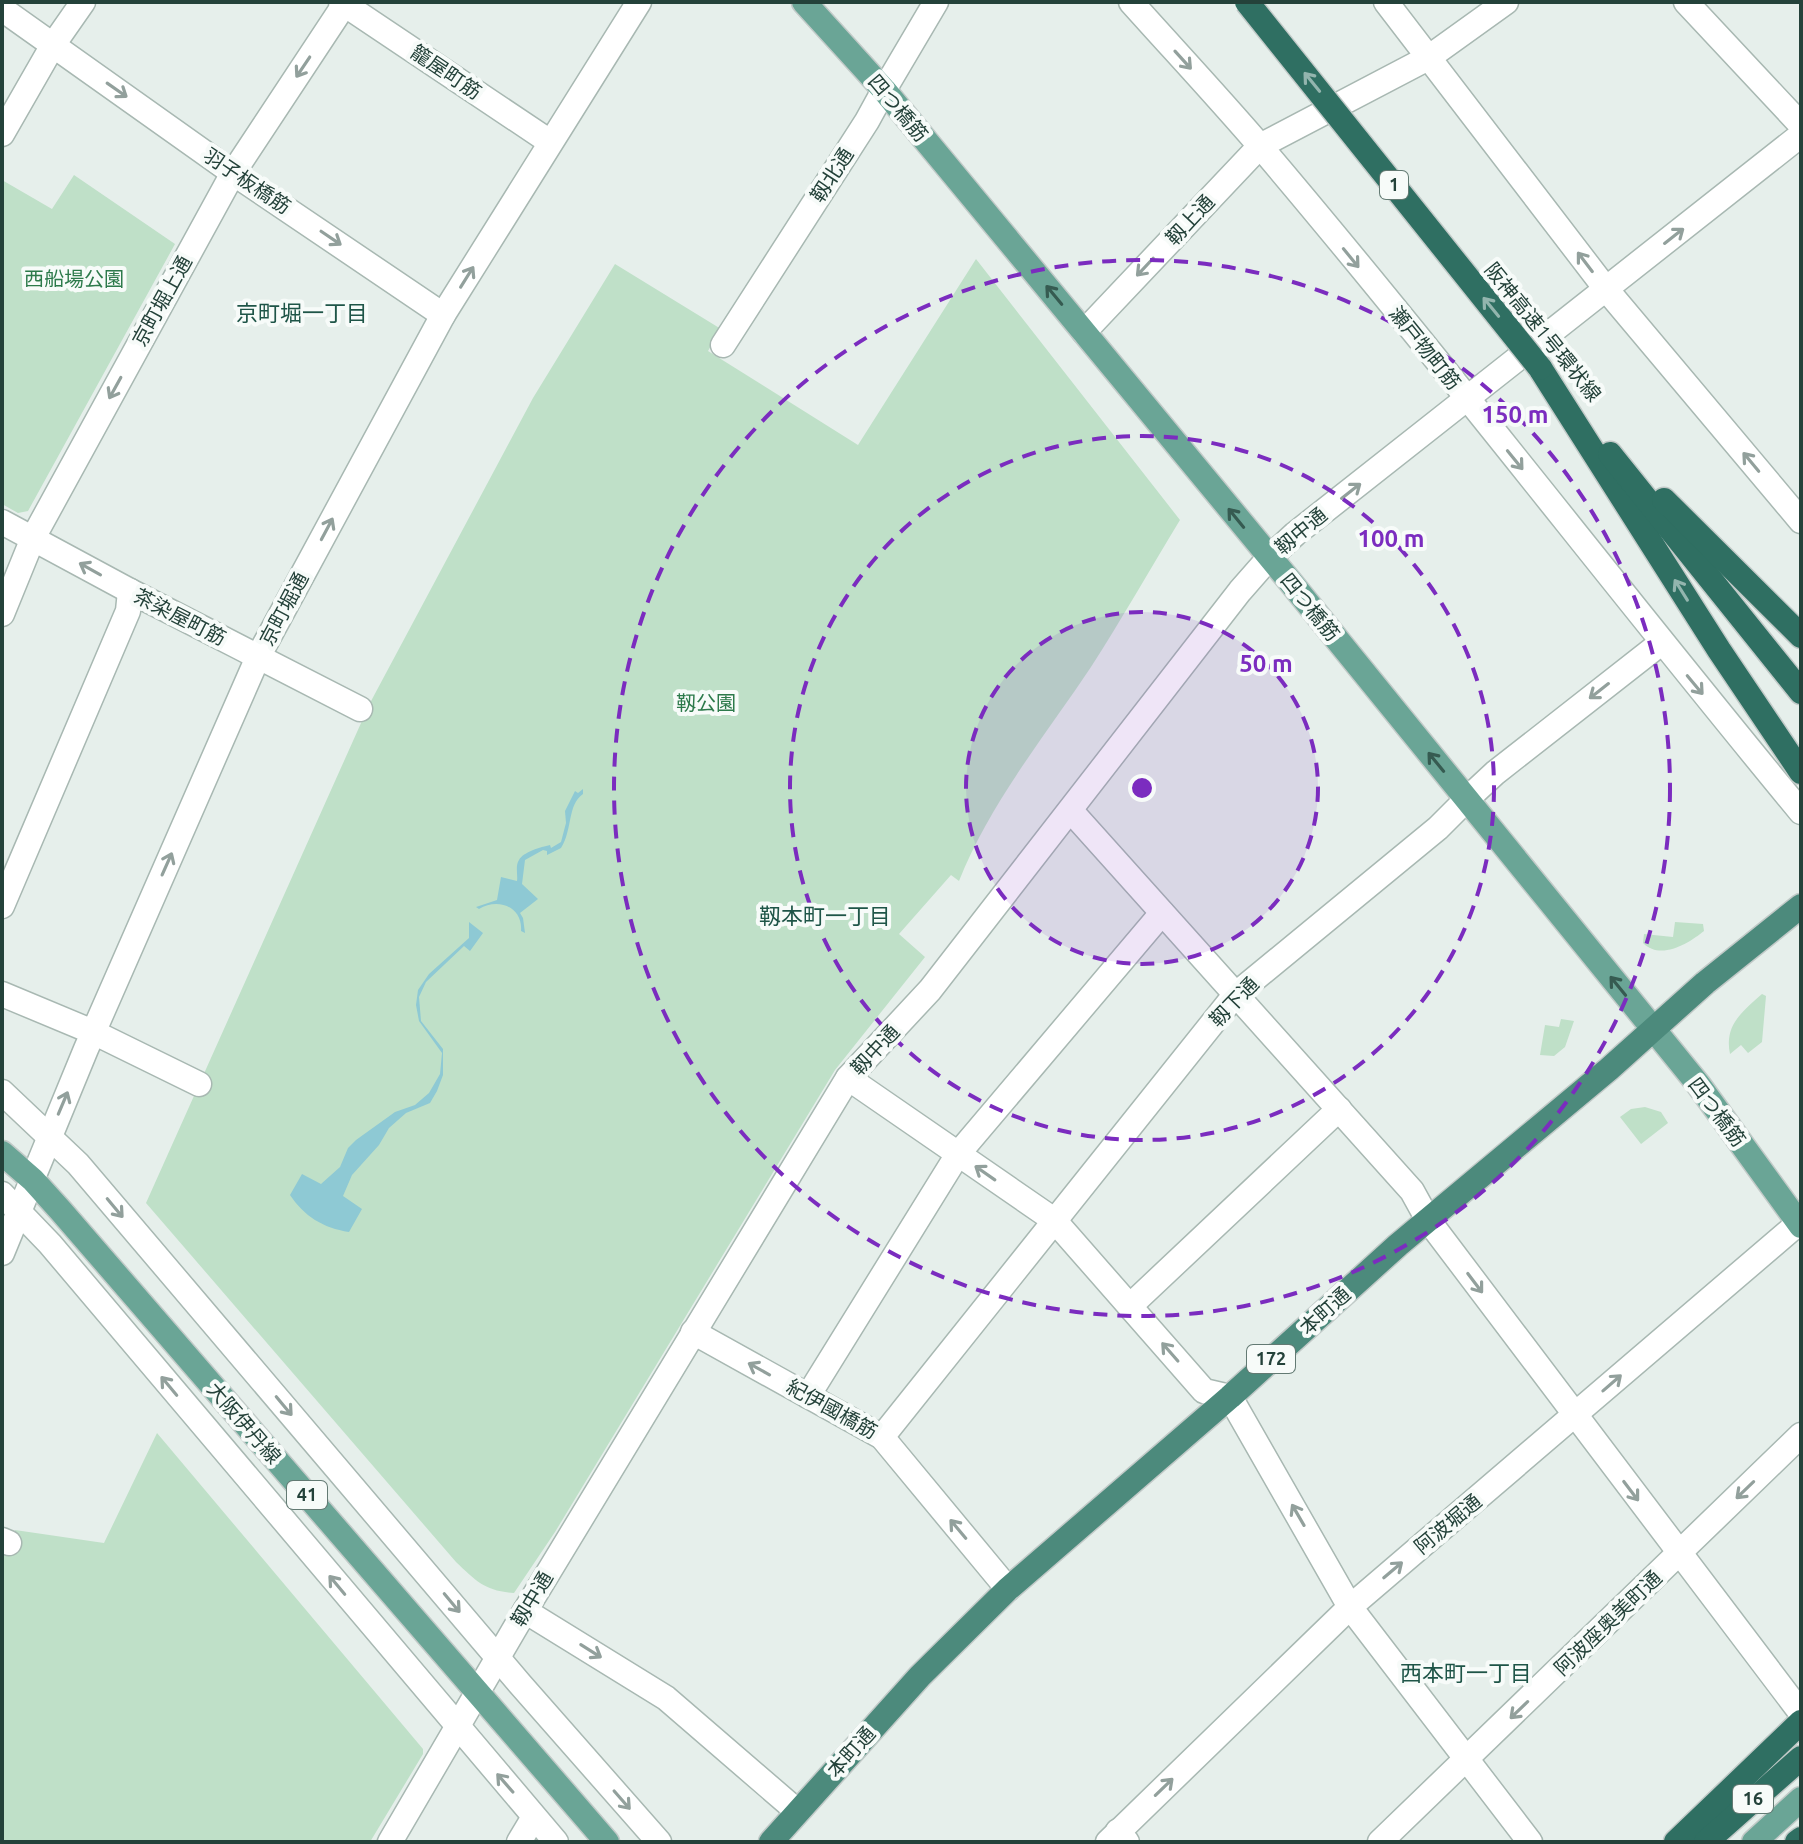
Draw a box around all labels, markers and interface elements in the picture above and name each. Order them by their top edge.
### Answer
street label: 籠屋町筋 [407,40,486,103]
one-way arrow [1174,50,1192,70]
one-way arrow [295,55,311,78]
street label: 四つ橋筋 [864,70,933,146]
one-way arrow [1303,72,1321,93]
one-way arrow [105,82,127,99]
street label: 羽子板橋筋 [199,143,295,218]
street label: 靱北通 [806,143,858,206]
road number: 1 [1380,171,1408,199]
street label: 靱上通 [1161,190,1219,249]
one-way arrow [1663,227,1684,244]
one-way arrow [319,230,341,246]
one-way arrow [1342,247,1360,268]
street label: 京町堀上通 [127,251,196,350]
one-way arrow [1576,252,1593,273]
one-way arrow [1136,257,1155,277]
street label: 阪神高速1号環状線 [1481,258,1606,405]
one-way arrow [459,266,475,289]
park label: 西船場公園 [24,267,124,290]
one-way arrow [1045,285,1063,306]
one-way arrow [1483,297,1500,318]
district label: 京町堀一丁目 [236,300,368,325]
street label: 瀬戸物町筋 [1385,302,1466,394]
one-way arrow [107,375,122,399]
text: 150 m [1482,401,1548,428]
one-way arrow [1507,449,1524,470]
one-way arrow [1742,452,1760,472]
one-way arrow [1340,482,1361,499]
street label: 靱中通 [1270,503,1331,559]
one-way arrow [1227,508,1245,529]
one-way arrow [320,518,336,541]
text: 100 m [1358,525,1424,552]
one-way arrow [78,561,102,576]
street label: 京町堀通 [255,568,312,649]
street label: 四つ橋筋 [1276,568,1344,645]
one-way arrow [1672,580,1689,602]
street label: 茶染屋町筋 [130,584,230,650]
text: 50 m [1239,650,1293,677]
one-way arrow [1687,674,1704,695]
one-way arrow [1589,682,1610,700]
park label: 靱公園 [676,691,736,714]
one-way arrow [1427,753,1445,773]
centre of rings [1128,774,1156,802]
one-way arrow [160,852,175,876]
district label: 靱本町一丁目 [759,903,891,928]
street label: 靱下通 [1205,972,1263,1031]
one-way arrow [1609,976,1627,996]
street label: 靱中通 [846,1020,904,1079]
street label: 四つ橋筋 [1684,1073,1751,1151]
one-way arrow [57,1091,72,1116]
one-way arrow [974,1164,996,1181]
one-way arrow [106,1197,124,1217]
one-way arrow [1466,1272,1483,1293]
street label: 本町通 [1295,1282,1355,1339]
one-way arrow [1161,1343,1179,1363]
road number: 172 [1247,1345,1295,1373]
one-way arrow [748,1360,772,1376]
street label: 紀伊國橋筋 [783,1374,882,1443]
one-way arrow [1602,1374,1622,1392]
one-way arrow [160,1376,178,1397]
street label: 大阪伊丹線 [203,1377,286,1468]
one-way arrow [274,1395,292,1415]
one-way arrow [1622,1480,1639,1501]
one-way arrow [1735,1480,1755,1499]
road number: 41 [287,1481,327,1509]
street label: 阿波堀通 [1410,1489,1486,1558]
one-way arrow [1290,1504,1306,1527]
one-way arrow [949,1519,967,1540]
one-way arrow [1383,1561,1403,1579]
street label: 阿波座奥美町通 [1549,1566,1666,1680]
street label: 靱中通 [506,1567,557,1630]
one-way arrow [328,1575,346,1595]
one-way arrow [443,1593,461,1613]
one-way arrow [579,1644,602,1660]
district label: 西本町一丁目 [1400,1660,1532,1685]
one-way arrow [1510,1700,1529,1719]
street label: 本町通 [822,1722,879,1782]
one-way arrow [496,1773,514,1793]
one-way arrow [1154,1778,1174,1797]
road number: 16 [1733,1785,1773,1813]
one-way arrow [613,1790,631,1810]

